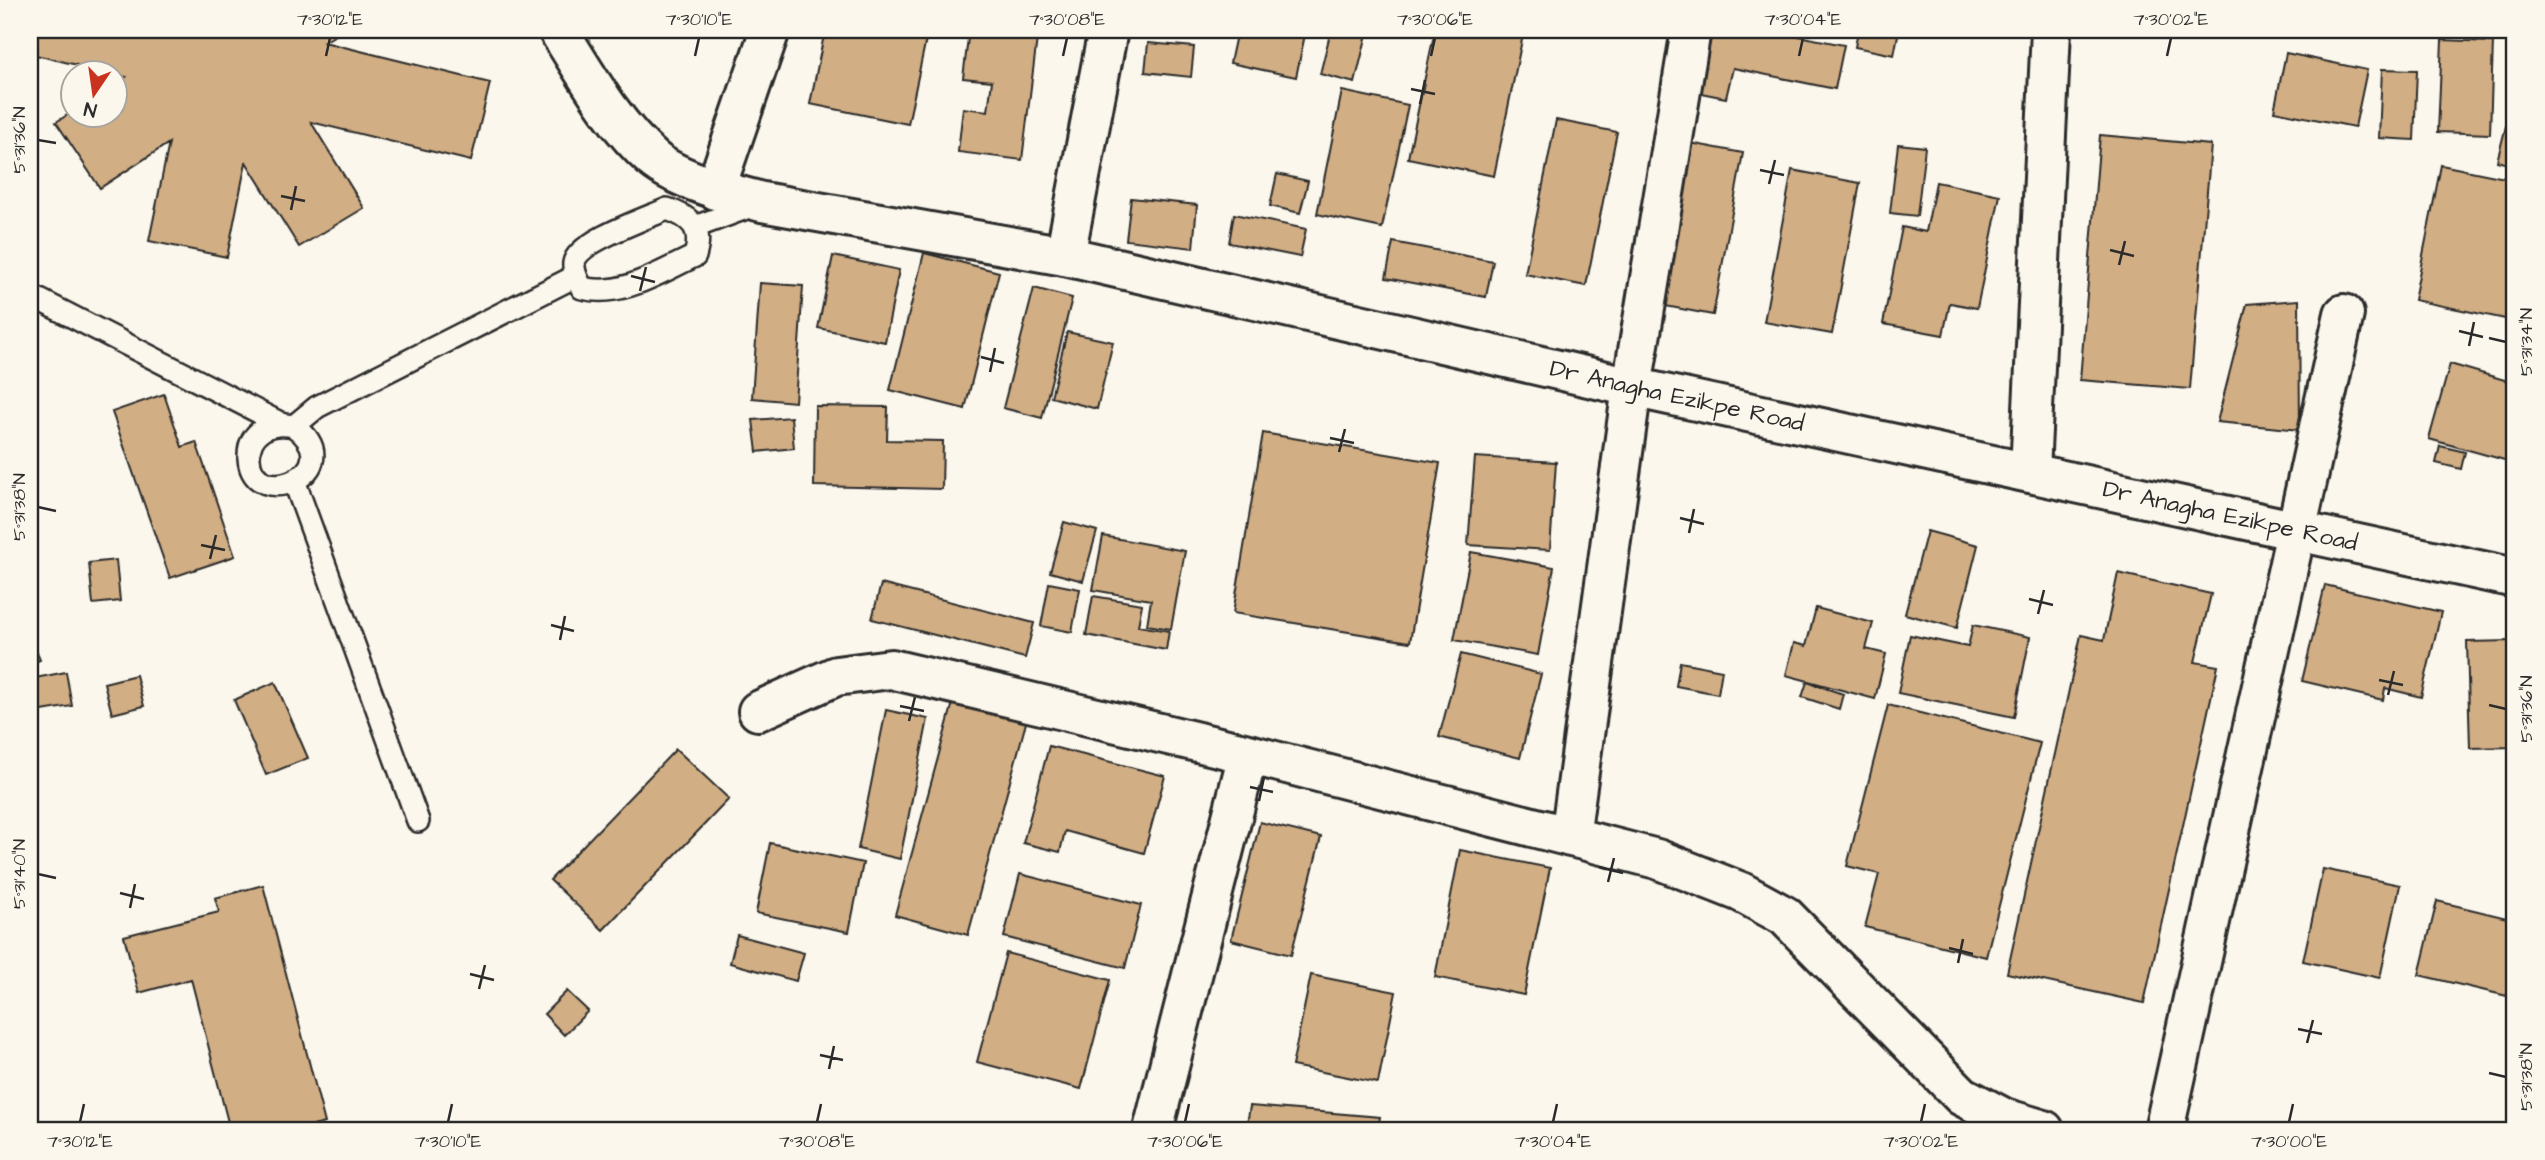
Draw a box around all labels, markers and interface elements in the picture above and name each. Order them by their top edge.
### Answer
text: 7°30'12"E [297,7,363,32]
text: 7°30'10"E [665,7,733,32]
text: 7°30'08"E [1029,7,1106,32]
text: 7°30'06"E [1397,7,1473,32]
text: 7°30'04"E [1765,7,1842,32]
text: 7°30'02"E [2133,7,2209,32]
north arrow [60,60,130,130]
text: N [82,95,99,124]
text: 5°31'36"N [7,106,32,174]
text: 5°31'34"N [2514,308,2539,376]
street label: Dr Anagha Ezikpe Road [1546,352,1807,441]
street label: Dr Anagha Ezikpe Road [2100,472,2361,560]
text: 5°31'38"N [7,473,32,541]
text: 5°31'36"N [2514,675,2539,743]
text: 5°31'40"N [7,839,32,909]
text: 5°31'38"N [2514,1043,2539,1111]
text: 7°30'12"E [47,1129,113,1154]
text: 7°30'10"E [414,1129,482,1154]
text: 7°30'08"E [779,1129,856,1154]
text: 7°30'06"E [1147,1129,1223,1154]
text: 7°30'04"E [1515,1129,1592,1154]
text: 7°30'02"E [1883,1129,1959,1154]
text: 7°30'00"E [2251,1129,2327,1154]

